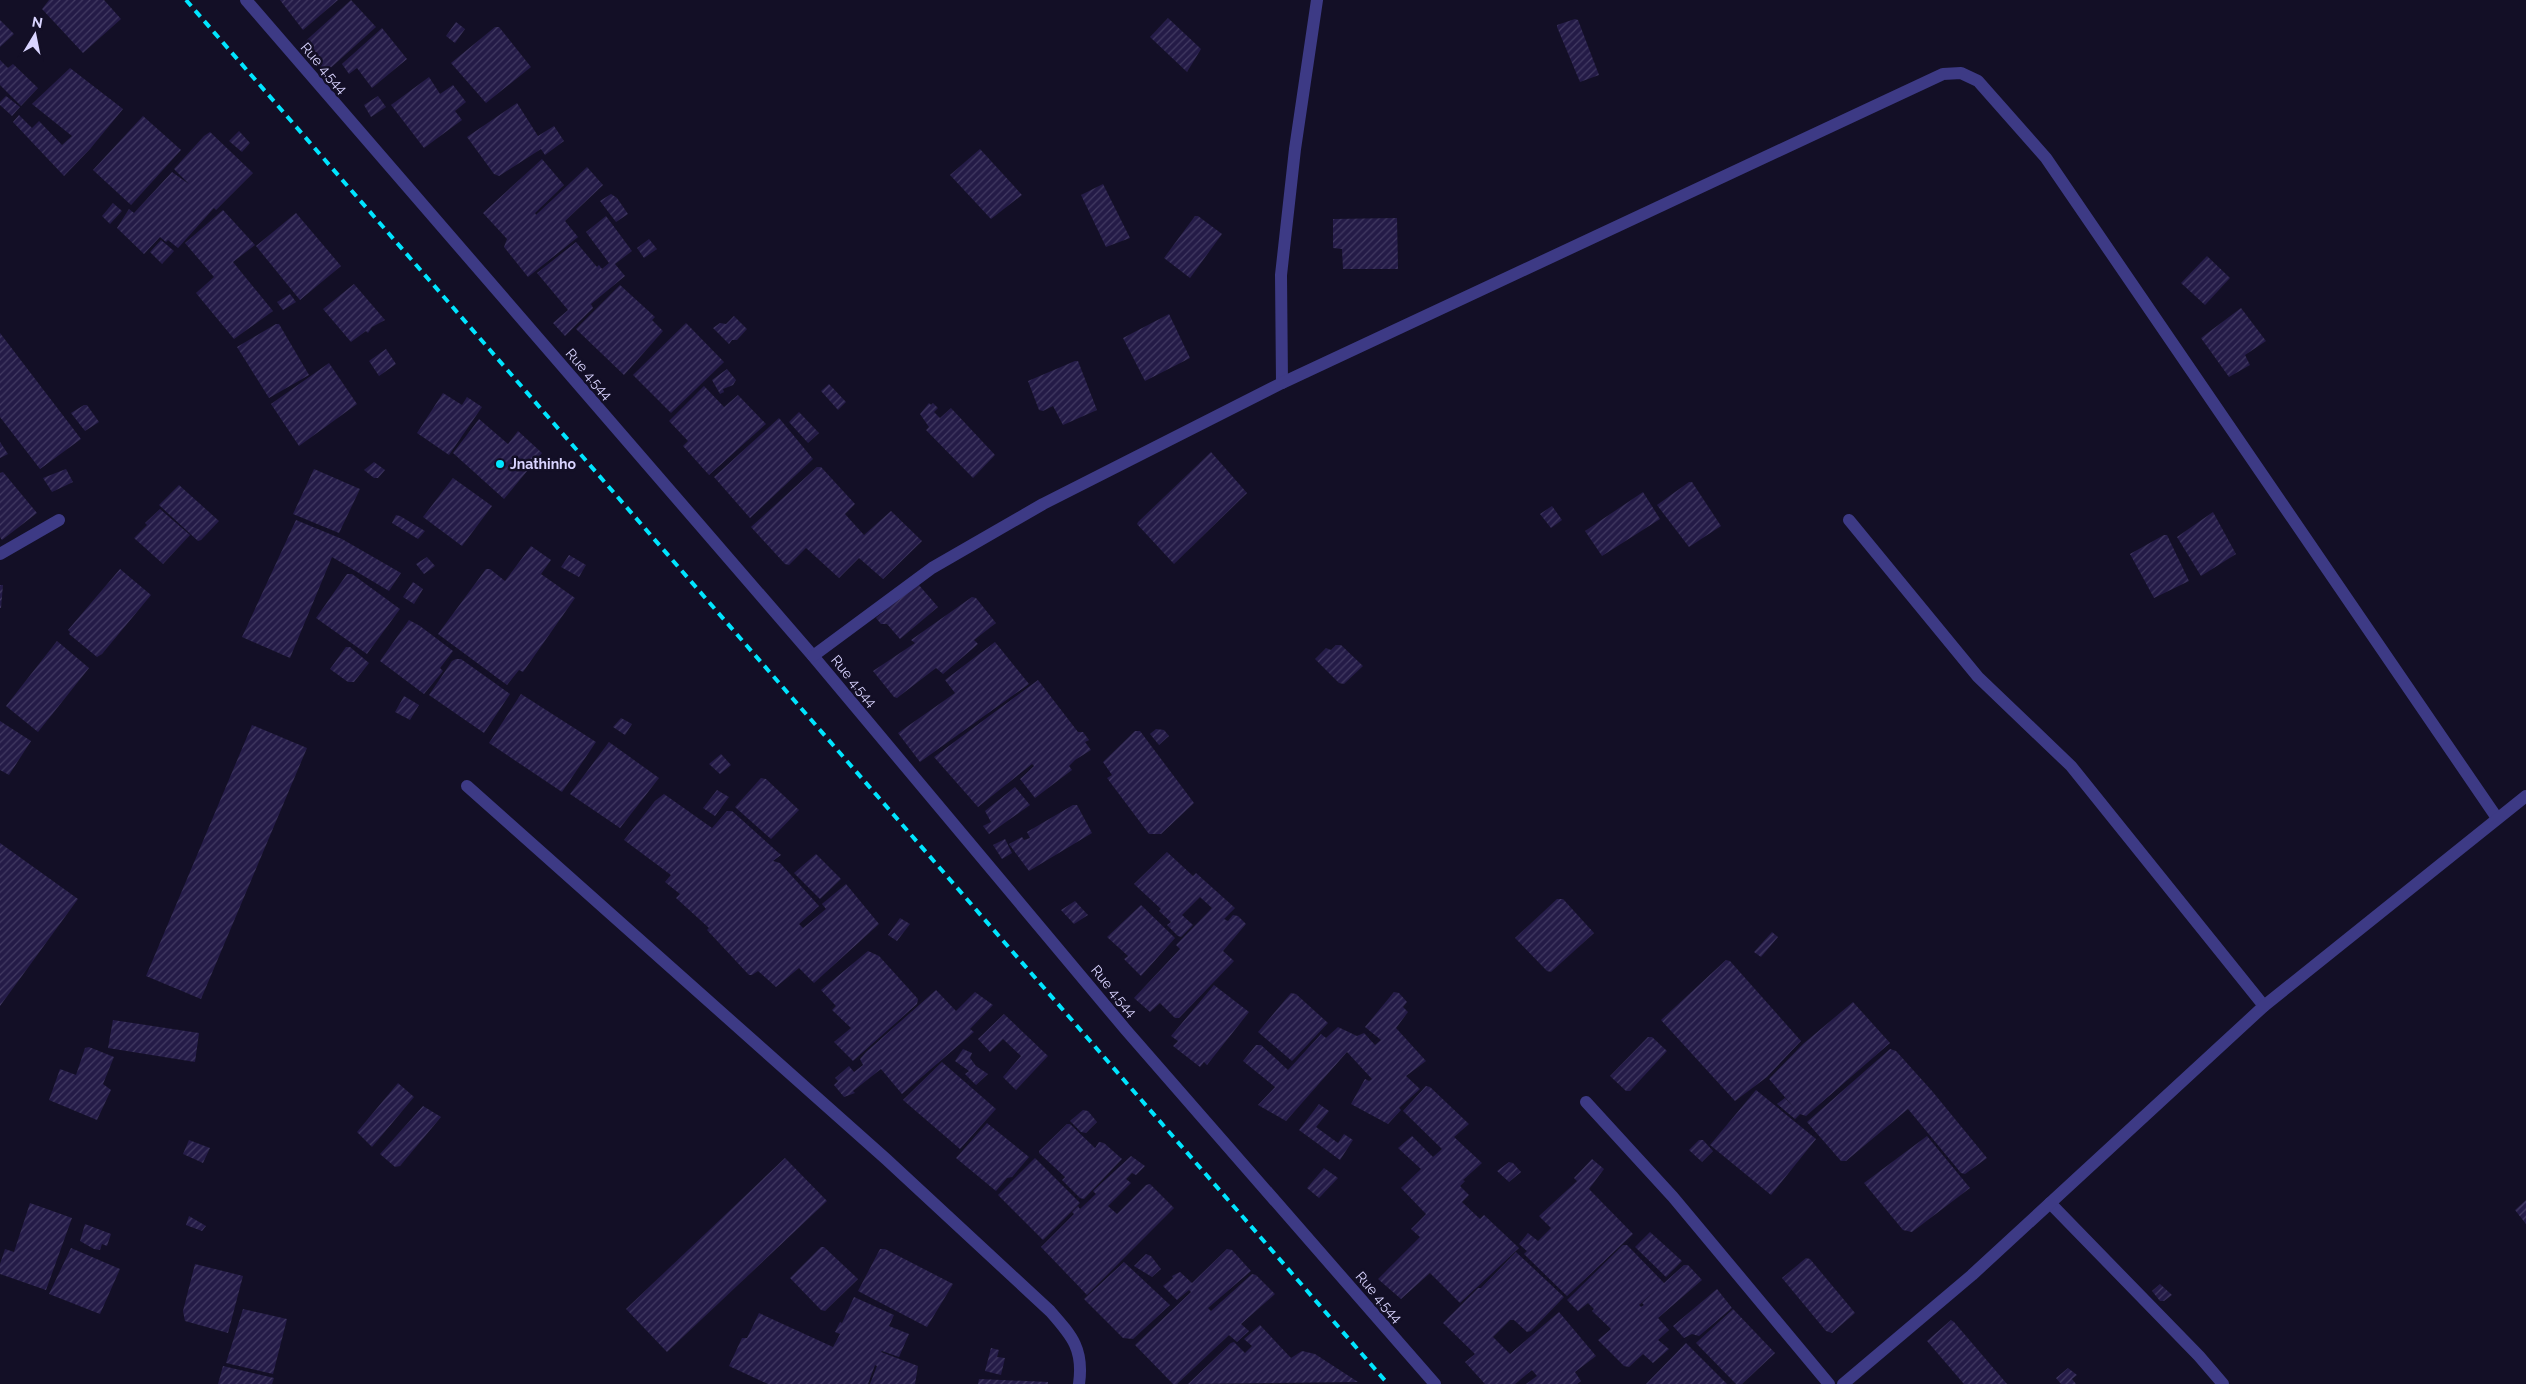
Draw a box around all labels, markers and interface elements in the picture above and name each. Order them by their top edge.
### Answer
north arrow [10,10,60,60]
text: N [31,13,44,31]
street label: Rue 4.544 [298,39,351,97]
street label: Rue 4.544 [563,345,616,403]
place label: Jnathinho [510,456,577,472]
marker: Jnathinho [494,458,506,470]
street label: Rue 4.544 [828,652,880,710]
street label: Rue 4.544 [1088,962,1140,1020]
street label: Rue 4.544 [1353,1268,1406,1326]

